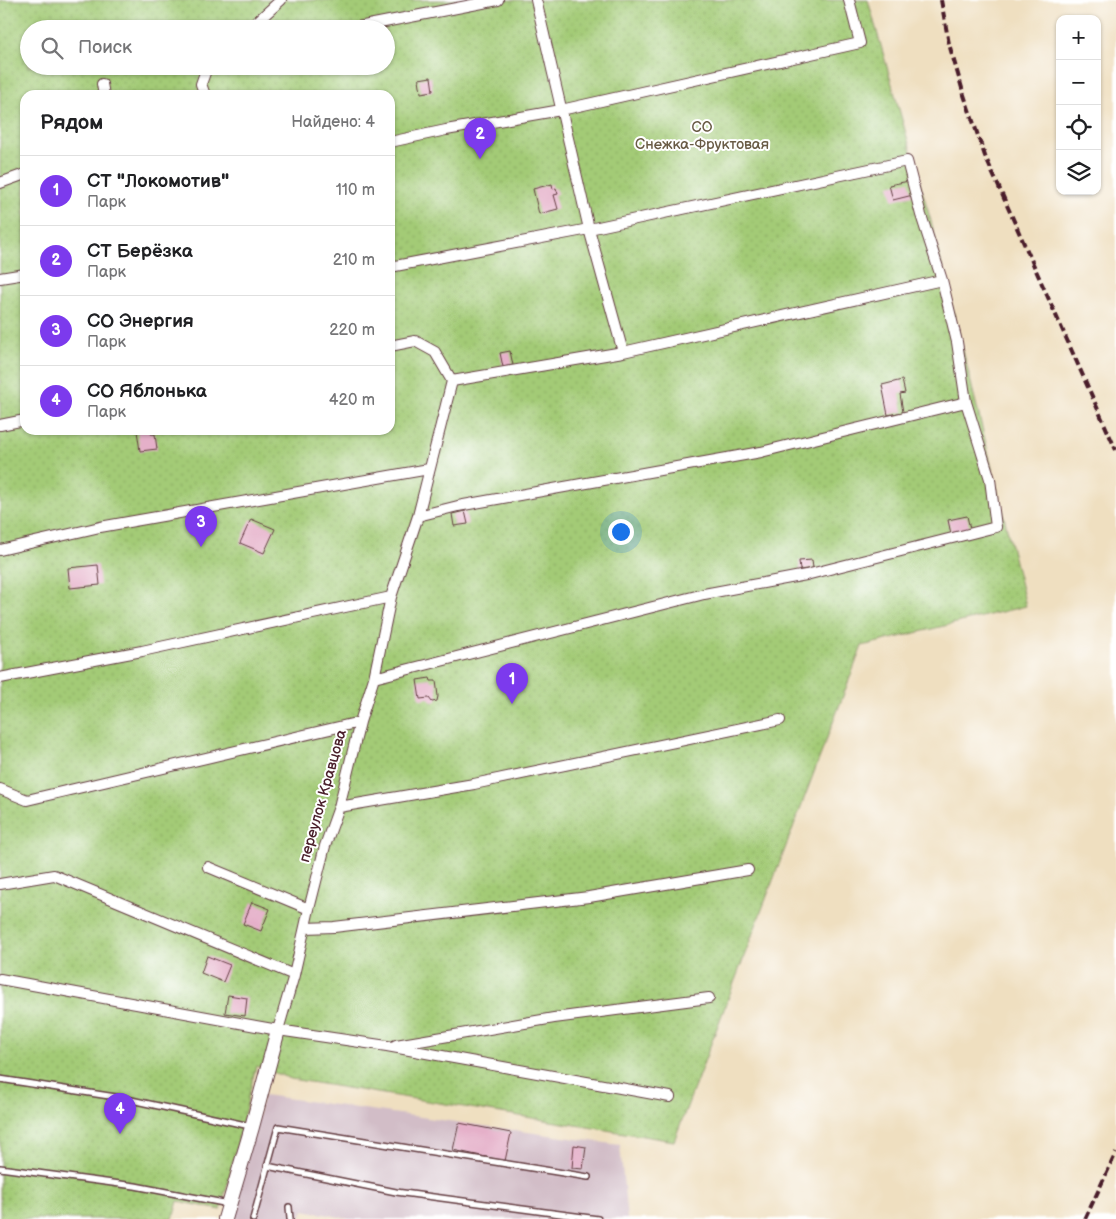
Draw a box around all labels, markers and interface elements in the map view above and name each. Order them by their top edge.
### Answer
map controls [1056,15,1101,195]
button: + [1056,15,1101,60]
search box [20,20,395,75]
icon: search [38,34,66,62]
text: Поиск [78,36,132,59]
button: − [1056,60,1101,105]
button: locate [1056,105,1101,150]
text: Рядом [40,110,103,135]
text: Найдено: 4 [291,113,375,132]
pin: 2 [464,118,496,159]
park label: СО Снежка-Фруктовая [635,118,769,154]
button: layers [1056,150,1101,195]
text: СТ "Локомотив" [87,170,229,193]
text: 1 [53,181,59,200]
text: 110 m [336,181,375,200]
text: Парк [87,193,126,212]
text: СТ Берёзка [87,240,193,263]
text: 2 [51,251,61,270]
text: 210 m [333,251,375,270]
text: Парк [87,263,126,282]
text: СО Энергия [87,310,194,333]
text: 3 [51,321,61,340]
text: 220 m [329,321,375,340]
text: Парк [87,333,126,352]
text: СО Яблонька [87,380,207,403]
text: 4 [51,391,61,410]
text: 420 m [329,391,375,410]
text: Парк [87,403,126,422]
pin: 3 [185,506,217,547]
your location [608,519,634,545]
pin: 1 [496,663,528,704]
street label: переулок Кравцова [295,727,351,865]
pin: 4 [104,1093,136,1134]

